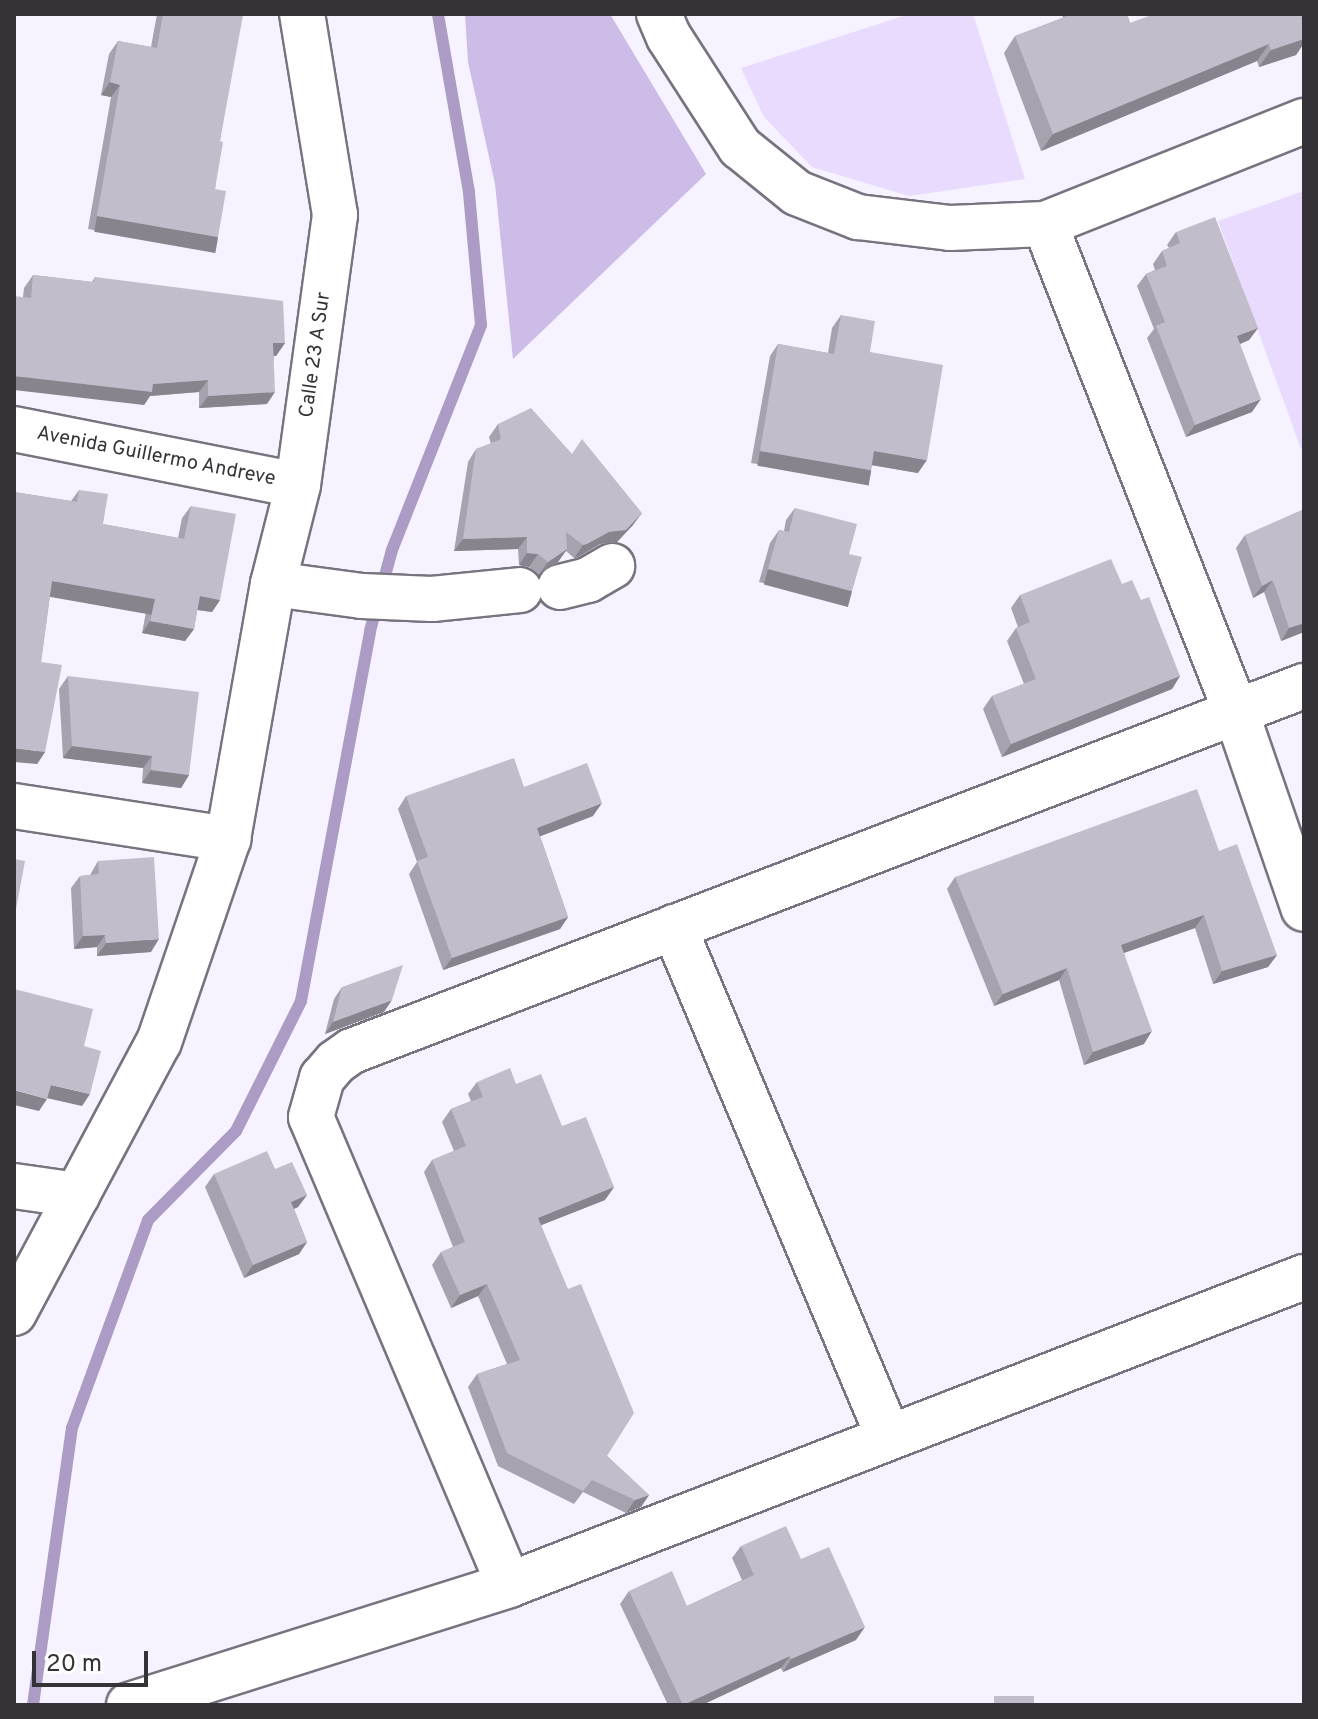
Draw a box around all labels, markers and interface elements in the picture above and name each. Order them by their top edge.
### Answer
street label: Calle 23 A Sur [295,290,337,420]
street label: Avenida Guillermo Andreve [34,422,278,492]
scale bar [36,1635,152,1685]
text: 20 m [46,1650,102,1680]

